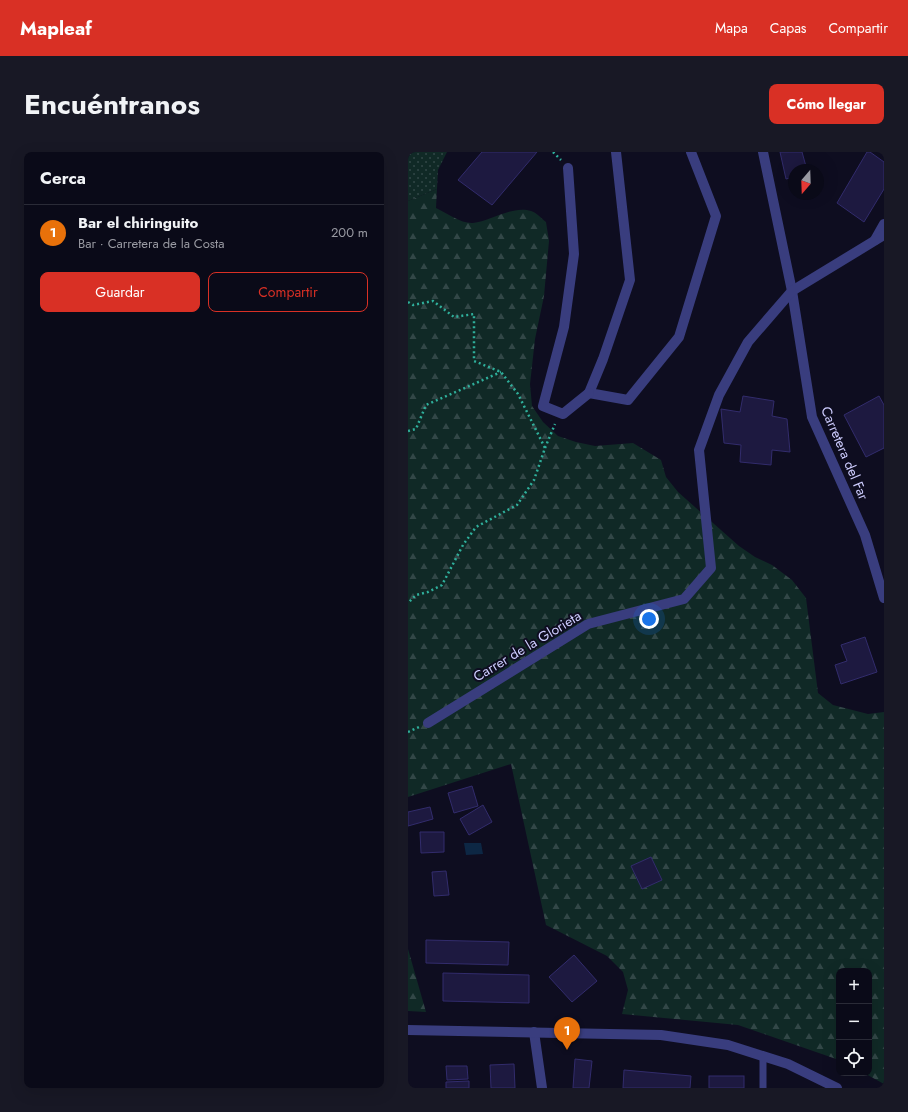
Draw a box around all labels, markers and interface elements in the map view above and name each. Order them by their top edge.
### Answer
text: Mapleaf [20,15,92,42]
text: Mapa [715,18,748,38]
text: Capas [770,18,807,38]
text: Compartir [829,18,888,38]
text: Encuéntranos [24,84,200,125]
button: Cómo llegar [769,84,884,124]
north arrow [788,164,824,200]
text: Cerca [40,166,86,190]
text: Bar el chiringuito [78,212,198,234]
text: 1 [50,223,56,242]
text: 200 m [331,223,368,242]
text: Bar · Carretera de la Costa [78,234,224,253]
button: Guardar [40,272,200,312]
button: Compartir [208,272,368,312]
street label: Carretera del Far [816,403,874,503]
street label: Carrer de la Glorieta [469,606,585,686]
your location [639,609,659,629]
map controls [836,968,872,1076]
button: + [836,968,872,1004]
button: − [836,1004,872,1040]
pin: 1 [554,1017,580,1050]
button: locate [836,1040,872,1076]

